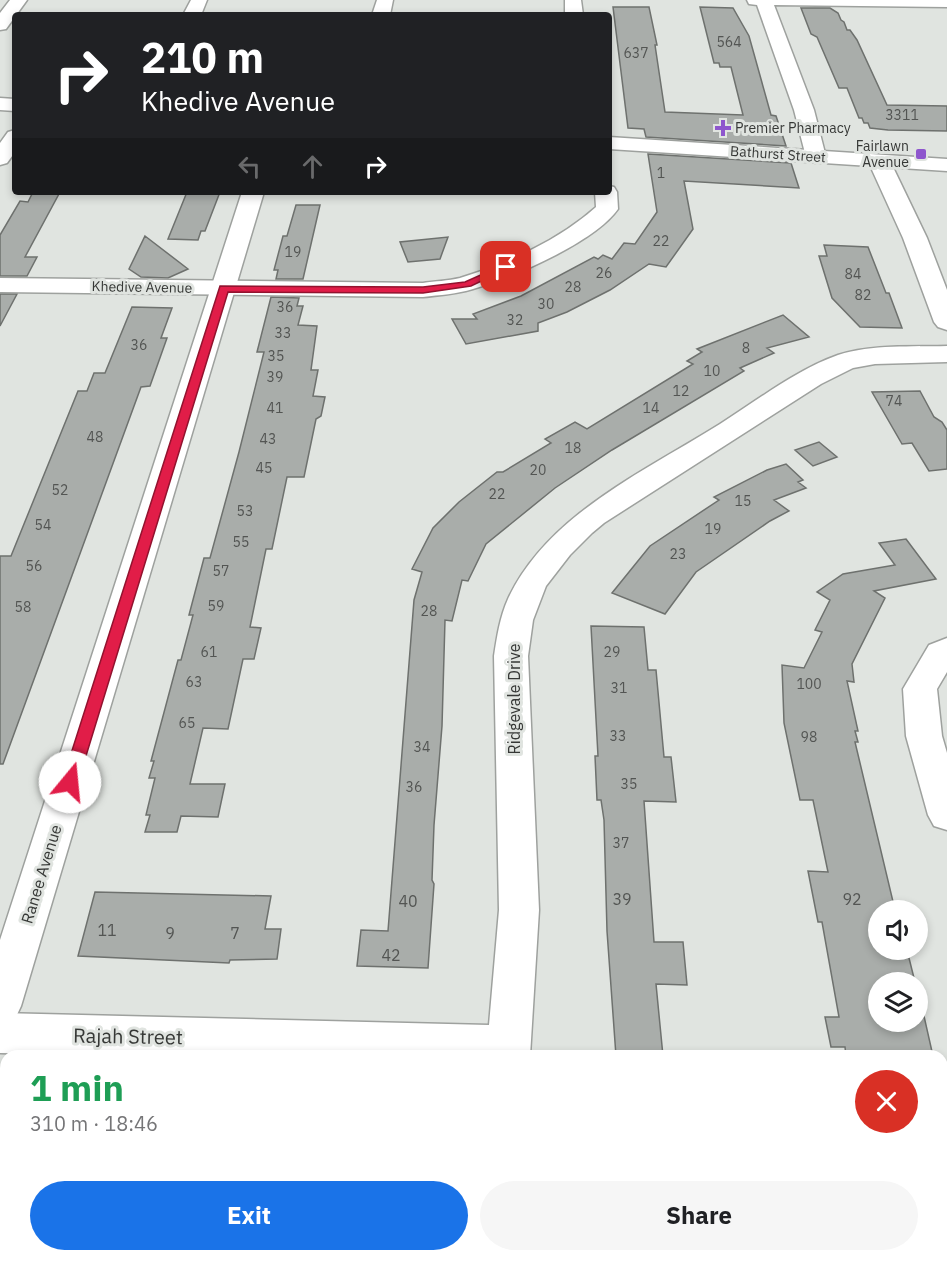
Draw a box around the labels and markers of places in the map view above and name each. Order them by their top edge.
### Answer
place label: Premier Pharmacy [735,119,851,137]
marker: Premier Pharmacy [716,121,730,135]
place label: Fairlawn Avenue [856,137,909,171]
marker: Fairlawn Avenue [914,147,928,161]
pin [480,241,531,292]

